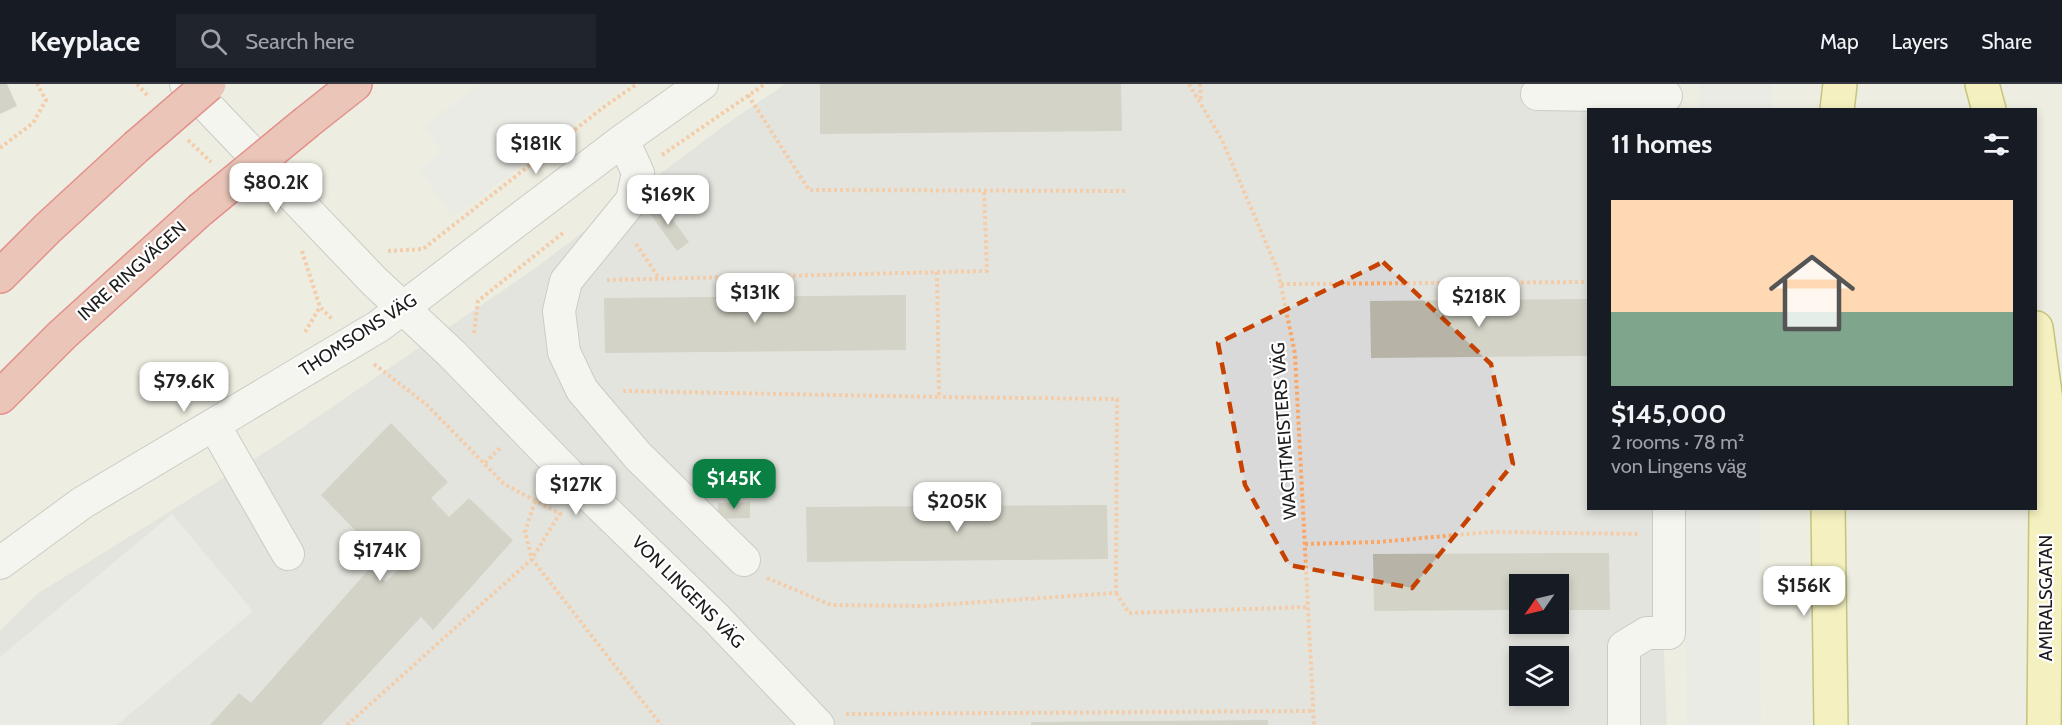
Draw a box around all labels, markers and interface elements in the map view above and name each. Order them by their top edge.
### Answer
search box [176,14,596,68]
text: Keyplace [30,24,140,58]
icon: search [197,25,230,58]
text: Search here [245,28,355,55]
text: Map [1820,29,1859,54]
text: Layers [1892,29,1948,54]
text: Share [1981,29,2032,54]
pin: $181K [494,124,578,175]
text: 11 homes [1611,128,1712,160]
icon: filters [1980,128,2013,161]
text: $181K [511,131,561,155]
pin: $80.2K [227,163,325,214]
text: $80.2K [243,170,309,194]
pin: $169K [626,175,710,226]
text: $169K [641,182,695,206]
street label: INRE RINGVÄGEN [73,217,191,325]
icon: home [1758,239,1866,347]
pin: $131K [713,273,797,324]
pin: $218K [1437,277,1521,328]
text: $131K [730,280,780,304]
text: $218K [1452,284,1506,308]
street label: THOMSONS VÄG [295,289,421,381]
street label: WACHTMEISTERS VÄG [1267,342,1301,520]
pin: $79.6K [135,362,233,413]
text: $79.6K [154,369,214,393]
text: $145,000 [1611,398,1727,430]
text: 2 rooms · 78 m² [1611,430,1744,454]
text: von Lingens väg [1611,454,1746,478]
pin: $145K [692,459,776,510]
pin: $127K [534,465,618,516]
text: $145K [707,466,761,490]
text: $127K [550,472,602,496]
pin: $205K [915,482,999,533]
text: $205K [927,489,987,513]
pin: $174K [338,531,422,582]
street label: VON LINGENS VÄG [627,531,749,653]
street label: AMIRALSGATAN [2035,535,2057,661]
text: $174K [353,538,407,562]
pin: $156K [1762,566,1846,617]
text: $156K [1777,573,1831,597]
north arrow [1509,574,1569,634]
map controls [1509,574,1569,706]
button: layers [1509,646,1569,706]

